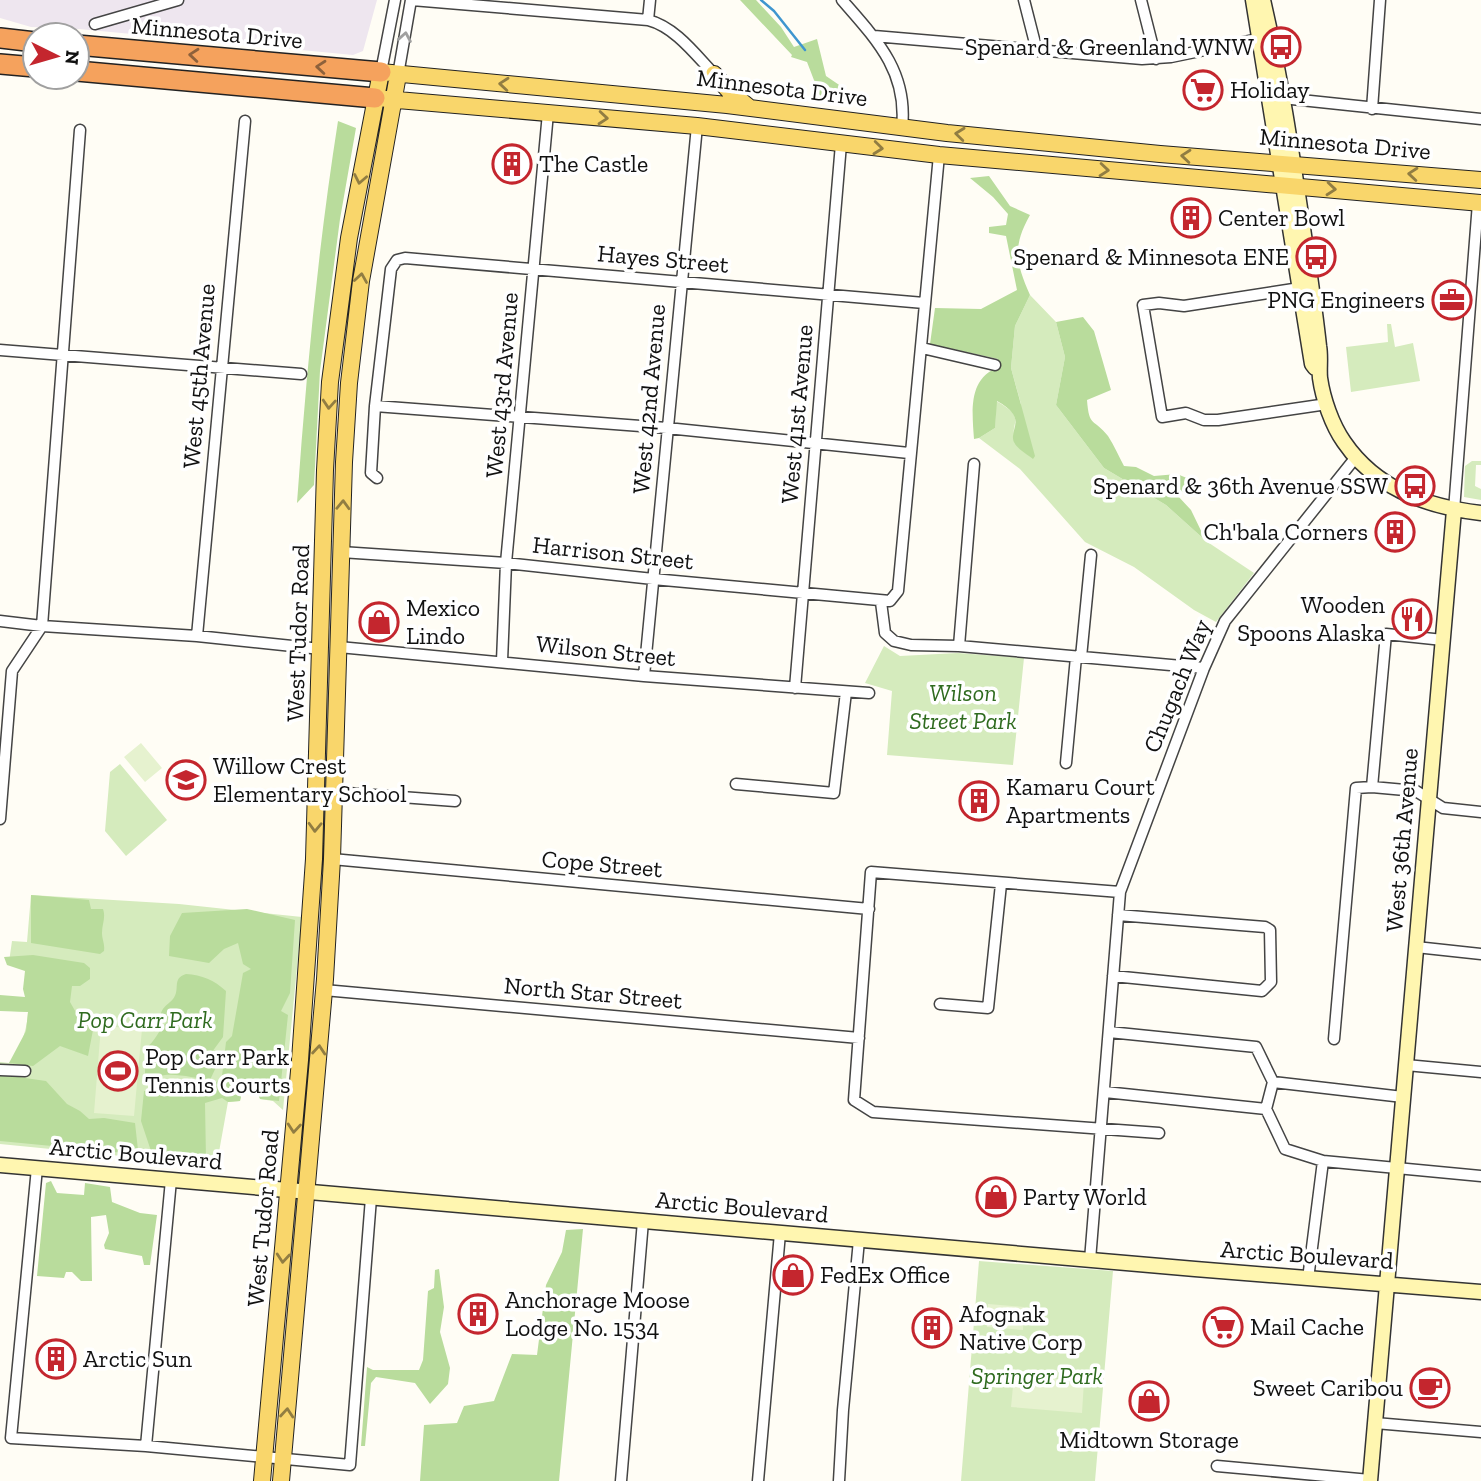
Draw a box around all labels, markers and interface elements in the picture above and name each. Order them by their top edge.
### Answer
street label: Minnesota Drive [130,11,304,54]
north arrow [21,21,91,91]
bus stop icon: Spenard & Greenland WNW [1260,26,1302,68]
one-way arrow [397,31,412,43]
place label: Spenard & Greenland WNW [965,32,1255,61]
one-way arrow [188,48,199,63]
text: N [60,49,85,66]
one-way arrow [315,60,326,75]
street label: Minnesota Drive [695,63,869,112]
supermarket icon: Holiday [1182,69,1224,111]
place label: Holiday [1230,75,1310,104]
one-way arrow [498,77,509,92]
one-way arrow [598,110,609,125]
street label: Minnesota Drive [1258,122,1432,165]
one-way arrow [954,127,965,142]
one-way arrow [872,141,883,156]
building icon: The Castle [491,143,533,185]
place label: The Castle [539,149,648,178]
one-way arrow [1180,149,1191,164]
one-way arrow [1099,162,1110,177]
one-way arrow [1407,167,1418,182]
one-way arrow [353,173,368,185]
one-way arrow [1326,181,1337,196]
building icon: Center Bowl [1170,197,1212,239]
place label: Center Bowl [1218,203,1345,232]
bus stop icon: Spenard & Minnesota ENE [1295,236,1337,278]
street label: Hayes Street [596,238,730,279]
place label: Spenard & Minnesota ENE [1013,242,1289,271]
one-way arrow [353,273,368,284]
office icon: PNG Engineers [1431,279,1473,321]
street label: West 45th Avenue [176,282,221,470]
place label: PNG Engineers [1267,285,1425,314]
street label: West 43rd Avenue [479,291,524,479]
street label: West 42nd Avenue [626,303,671,495]
street label: West 41st Avenue [774,323,819,505]
one-way arrow [322,399,337,410]
bus stop icon: Spenard & 36th Avenue SSW [1394,465,1436,507]
place label: Spenard & 36th Avenue SSW [1093,471,1389,500]
one-way arrow [335,499,350,510]
building icon: Ch'bala Corners [1374,511,1416,553]
place label: Ch'bala Corners [1204,517,1368,546]
street label: Harrison Street [531,530,695,575]
street label: West Tudor Road [280,544,315,722]
place label: Wooden Spoons Alaska [1237,590,1385,647]
place label: Mexico Lindo [406,593,480,650]
restaurant icon: Wooden Spoons Alaska [1391,598,1433,640]
shop icon: Mexico Lindo [358,601,400,643]
street label: Chugach Way [1137,614,1217,757]
street label: Wilson Street [535,629,677,672]
park label: Wilson Street Park [909,678,1017,735]
street label: West 36th Avenue [1379,747,1424,933]
place label: Willow Crest Elementary School [213,751,407,808]
school or university icon: Willow Crest Elementary School [165,759,207,801]
place label: Kamaru Court Apartments [1006,772,1155,829]
building icon: Kamaru Court Apartments [958,780,1000,822]
one-way arrow [308,822,323,833]
street label: Cope Street [541,844,664,883]
street label: North Star Street [503,970,683,1015]
park label: Pop Carr Park [77,1005,213,1034]
place label: Pop Carr Park Tennis Courts [145,1042,291,1099]
one-way arrow [311,1045,326,1056]
sports icon: Pop Carr Park Tennis Courts [97,1050,139,1092]
one-way arrow [287,1122,302,1133]
street label: West Tudor Road [240,1128,285,1308]
street label: Arctic Boulevard [48,1131,224,1176]
shop icon: Party World [975,1176,1017,1218]
place label: Party World [1023,1182,1147,1211]
street label: Arctic Boulevard [654,1184,830,1229]
street label: Arctic Boulevard [1220,1234,1395,1275]
one-way arrow [276,1253,291,1264]
shop icon: FedEx Office [772,1254,814,1296]
place label: FedEx Office [820,1260,950,1289]
place label: Anchorage Moose Lodge No. 1534 [505,1285,690,1342]
building icon: Anchorage Moose Lodge No. 1534 [457,1293,499,1335]
place label: Afognak Native Corp [959,1299,1083,1356]
supermarket icon: Mail Cache [1202,1306,1244,1348]
building icon: Afognak Native Corp [911,1307,953,1349]
place label: Mail Cache [1250,1312,1364,1341]
building icon: Arctic Sun [35,1338,77,1380]
place label: Arctic Sun [83,1344,192,1373]
park label: Springer Park [971,1361,1103,1390]
cafe icon: Sweet Caribou [1409,1367,1451,1409]
place label: Sweet Caribou [1253,1373,1404,1402]
shop icon: Midtown Storage [1128,1380,1170,1422]
one-way arrow [279,1407,294,1418]
place label: Midtown Storage [1059,1425,1239,1454]

